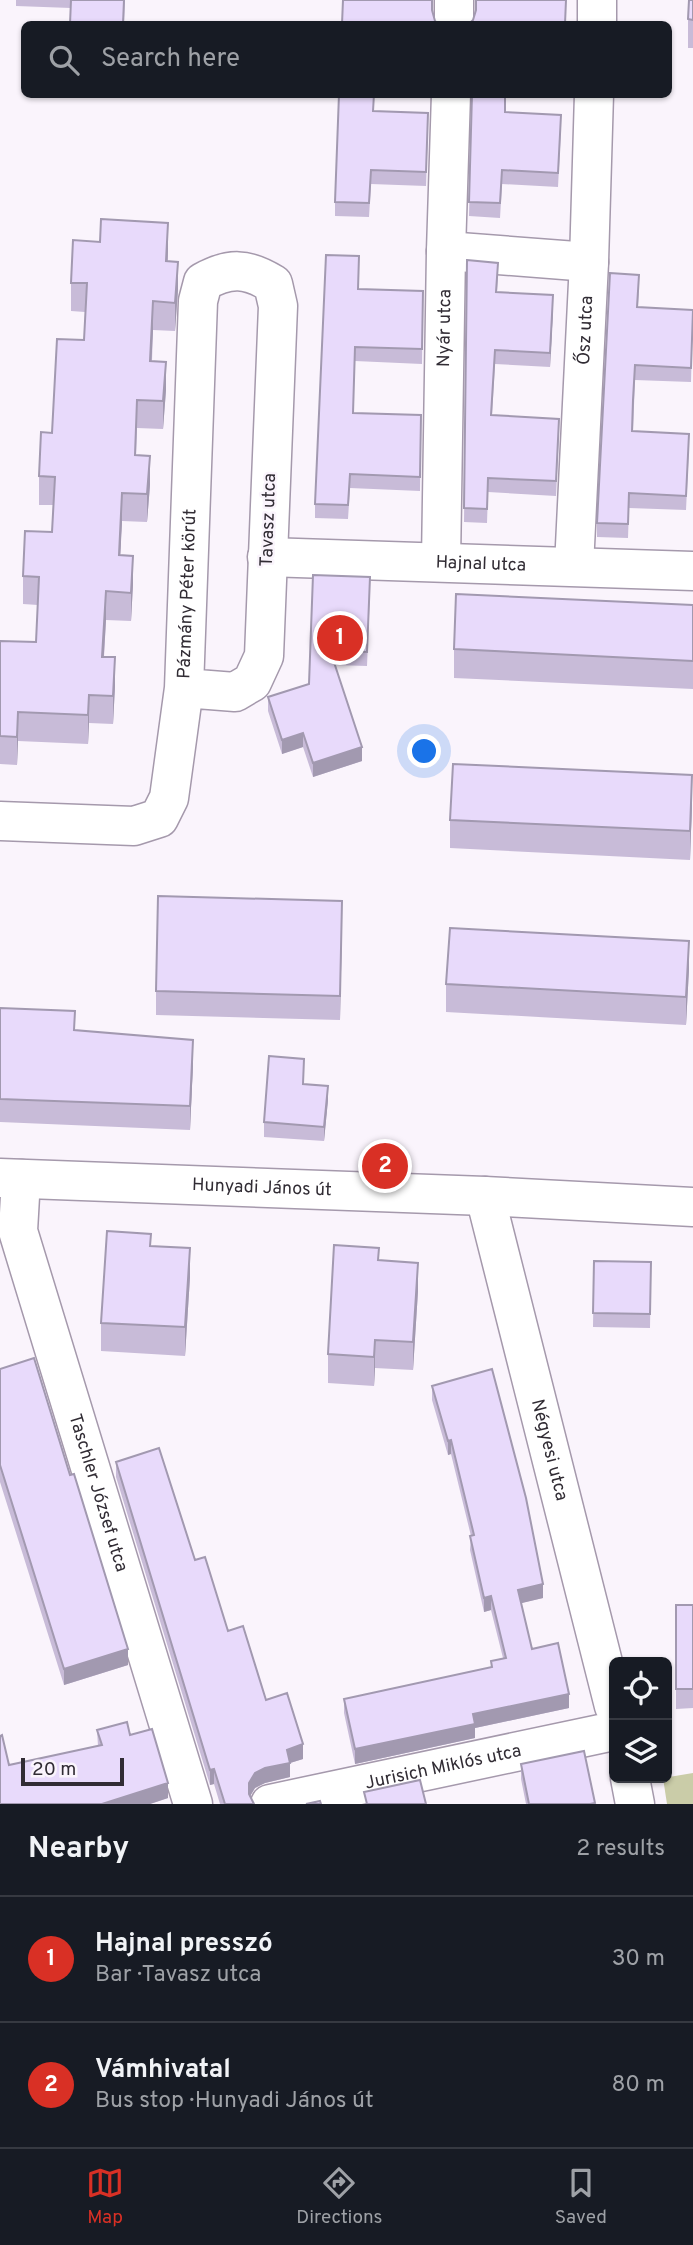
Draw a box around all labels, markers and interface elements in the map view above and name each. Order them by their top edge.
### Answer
search box [21,21,672,98]
icon: search [45,41,83,79]
text: Search here [101,43,240,76]
street label: Nyár utca [433,289,457,367]
street label: Ősz utca [570,295,599,365]
street label: Tavasz utca [256,473,282,567]
street label: Pázmány Péter körút [173,508,202,679]
street label: Hajnal utca [435,551,526,577]
pin: 1 [317,612,363,664]
your location [407,734,441,768]
pin: 2 [362,1140,408,1192]
street label: Hunyadi János út [191,1174,332,1202]
street label: Négyesi utca [525,1397,573,1503]
street label: Taschler József utca [63,1411,133,1575]
map controls [609,1657,672,1783]
button: locate [609,1657,672,1720]
button: layers [609,1720,672,1783]
street label: Jurisich Miklós utca [363,1739,523,1795]
scale bar [21,1755,124,1787]
text: 20 m [32,1758,76,1782]
text: Nearby [28,1831,129,1868]
text: 2 results [576,1835,665,1864]
text: Hajnal presszó [95,1928,273,1961]
text: 1 [46,1945,56,1974]
text: 30 m [612,1945,665,1974]
text: Bar · Tavasz utca [95,1961,261,1990]
text: Vámhivatal [95,2054,231,2087]
text: 2 [44,2071,58,2100]
text: 80 m [612,2071,665,2100]
text: Bus stop · Hunyadi János út [95,2087,374,2116]
tab: Map [86,2164,124,2230]
tab: Directions [296,2164,383,2230]
tab: Saved [555,2164,607,2230]

